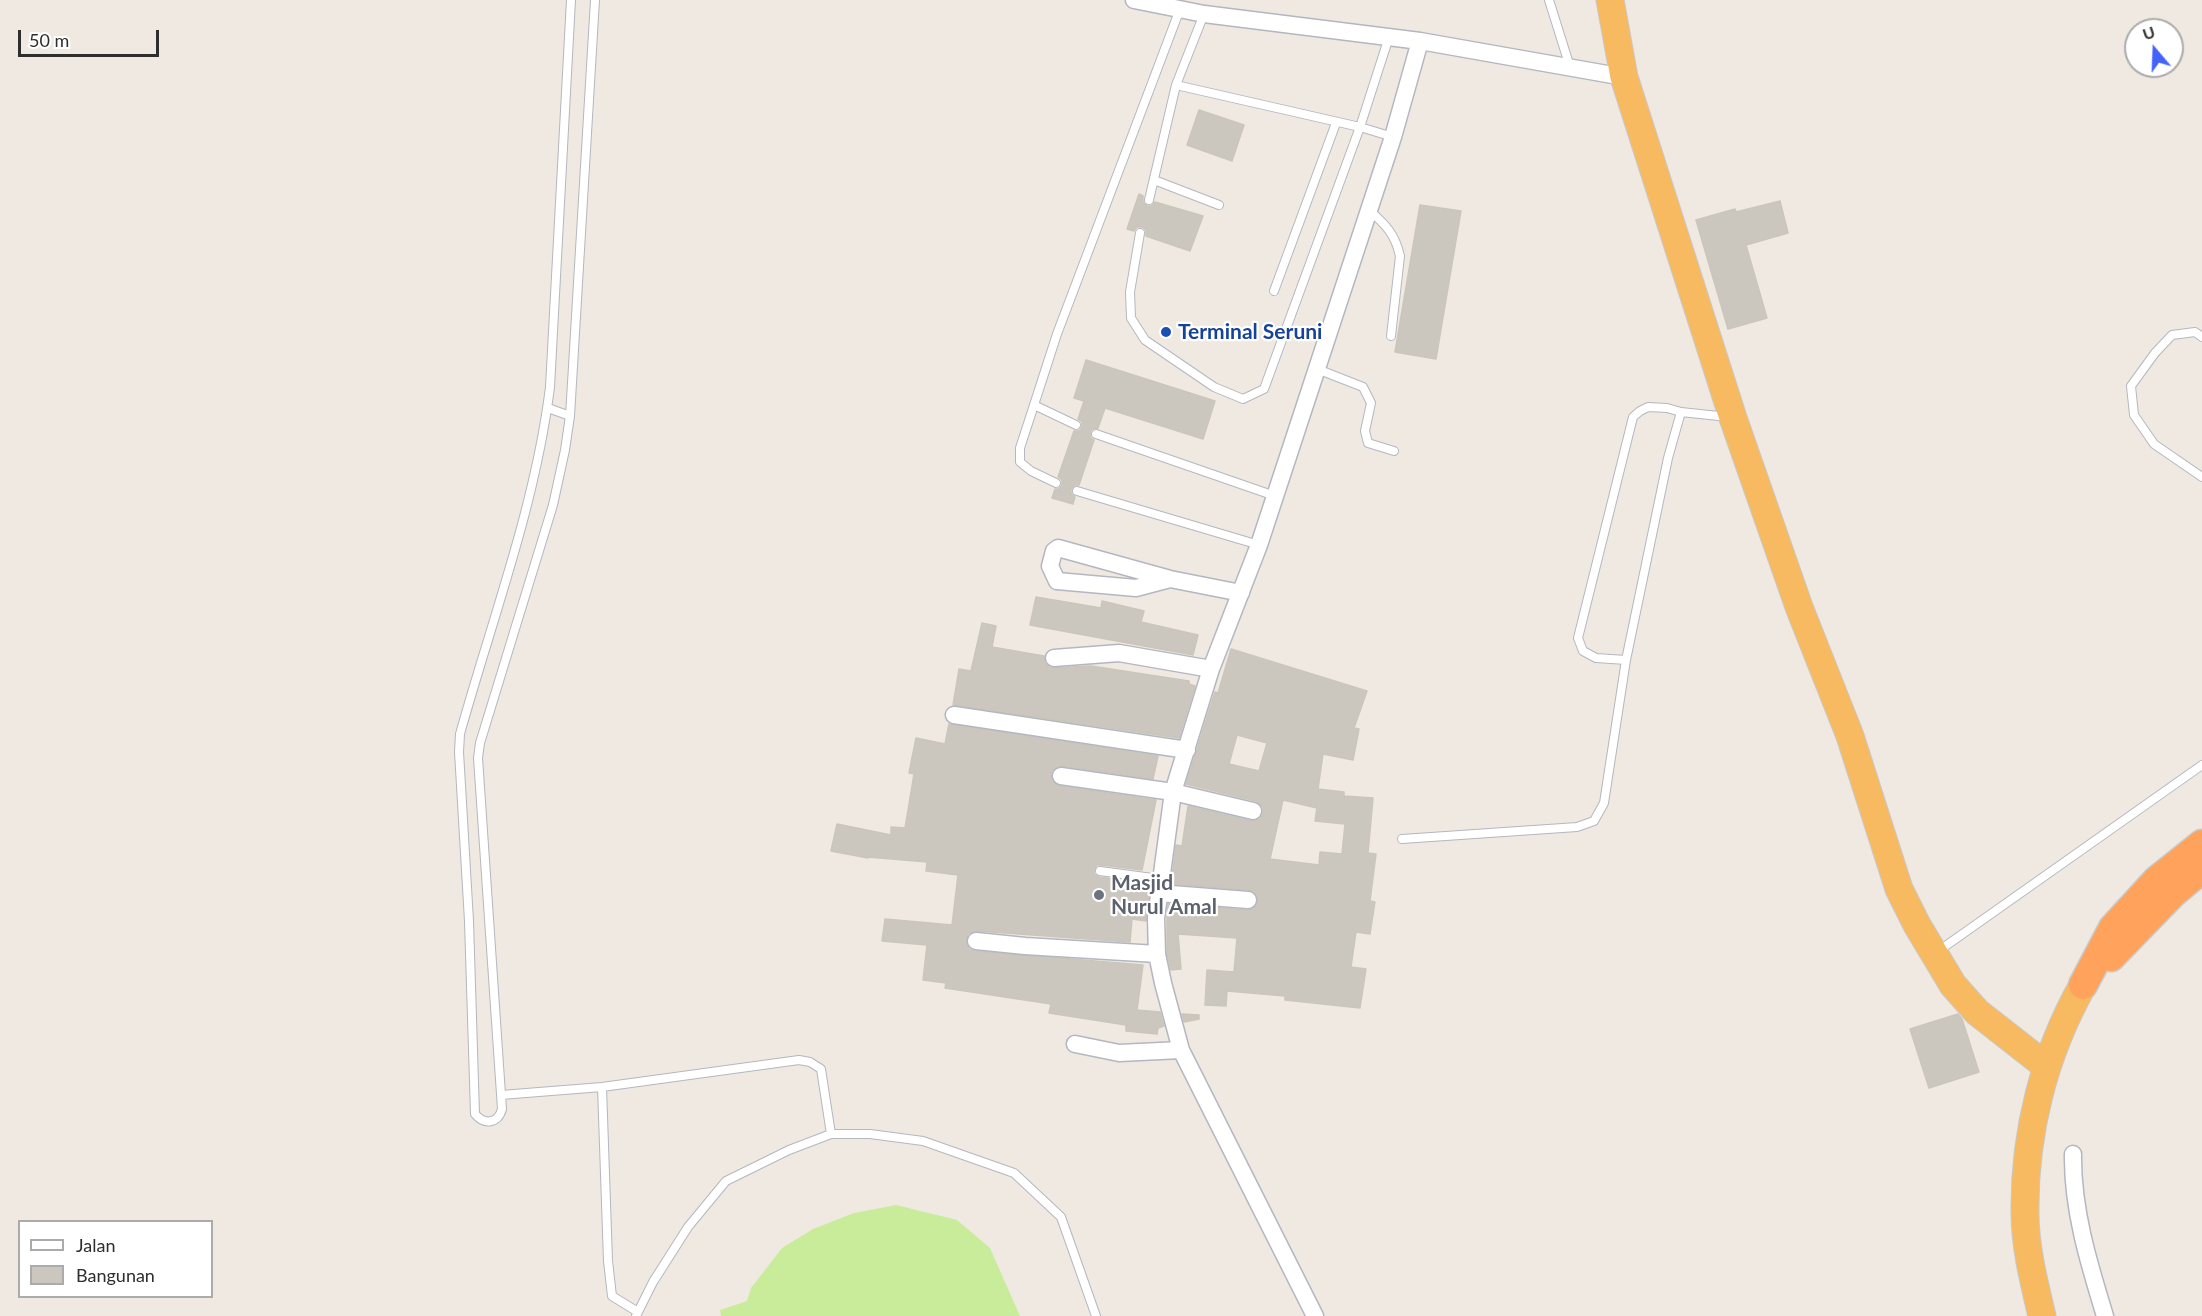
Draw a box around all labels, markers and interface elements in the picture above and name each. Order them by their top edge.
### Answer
scale bar [21,18,162,56]
north arrow [2124,18,2184,78]
text: U [2140,21,2157,43]
text: 50 m [29,29,69,51]
place label: Terminal Seruni [1178,319,1322,345]
marker: Terminal Seruni [1159,325,1173,339]
place label: Masjid Nurul Amal [1111,870,1217,920]
marker: Masjid Nurul Amal [1092,888,1106,902]
legend [18,1220,213,1298]
text: Jalan [76,1234,115,1256]
text: Bangunan [76,1264,155,1286]

